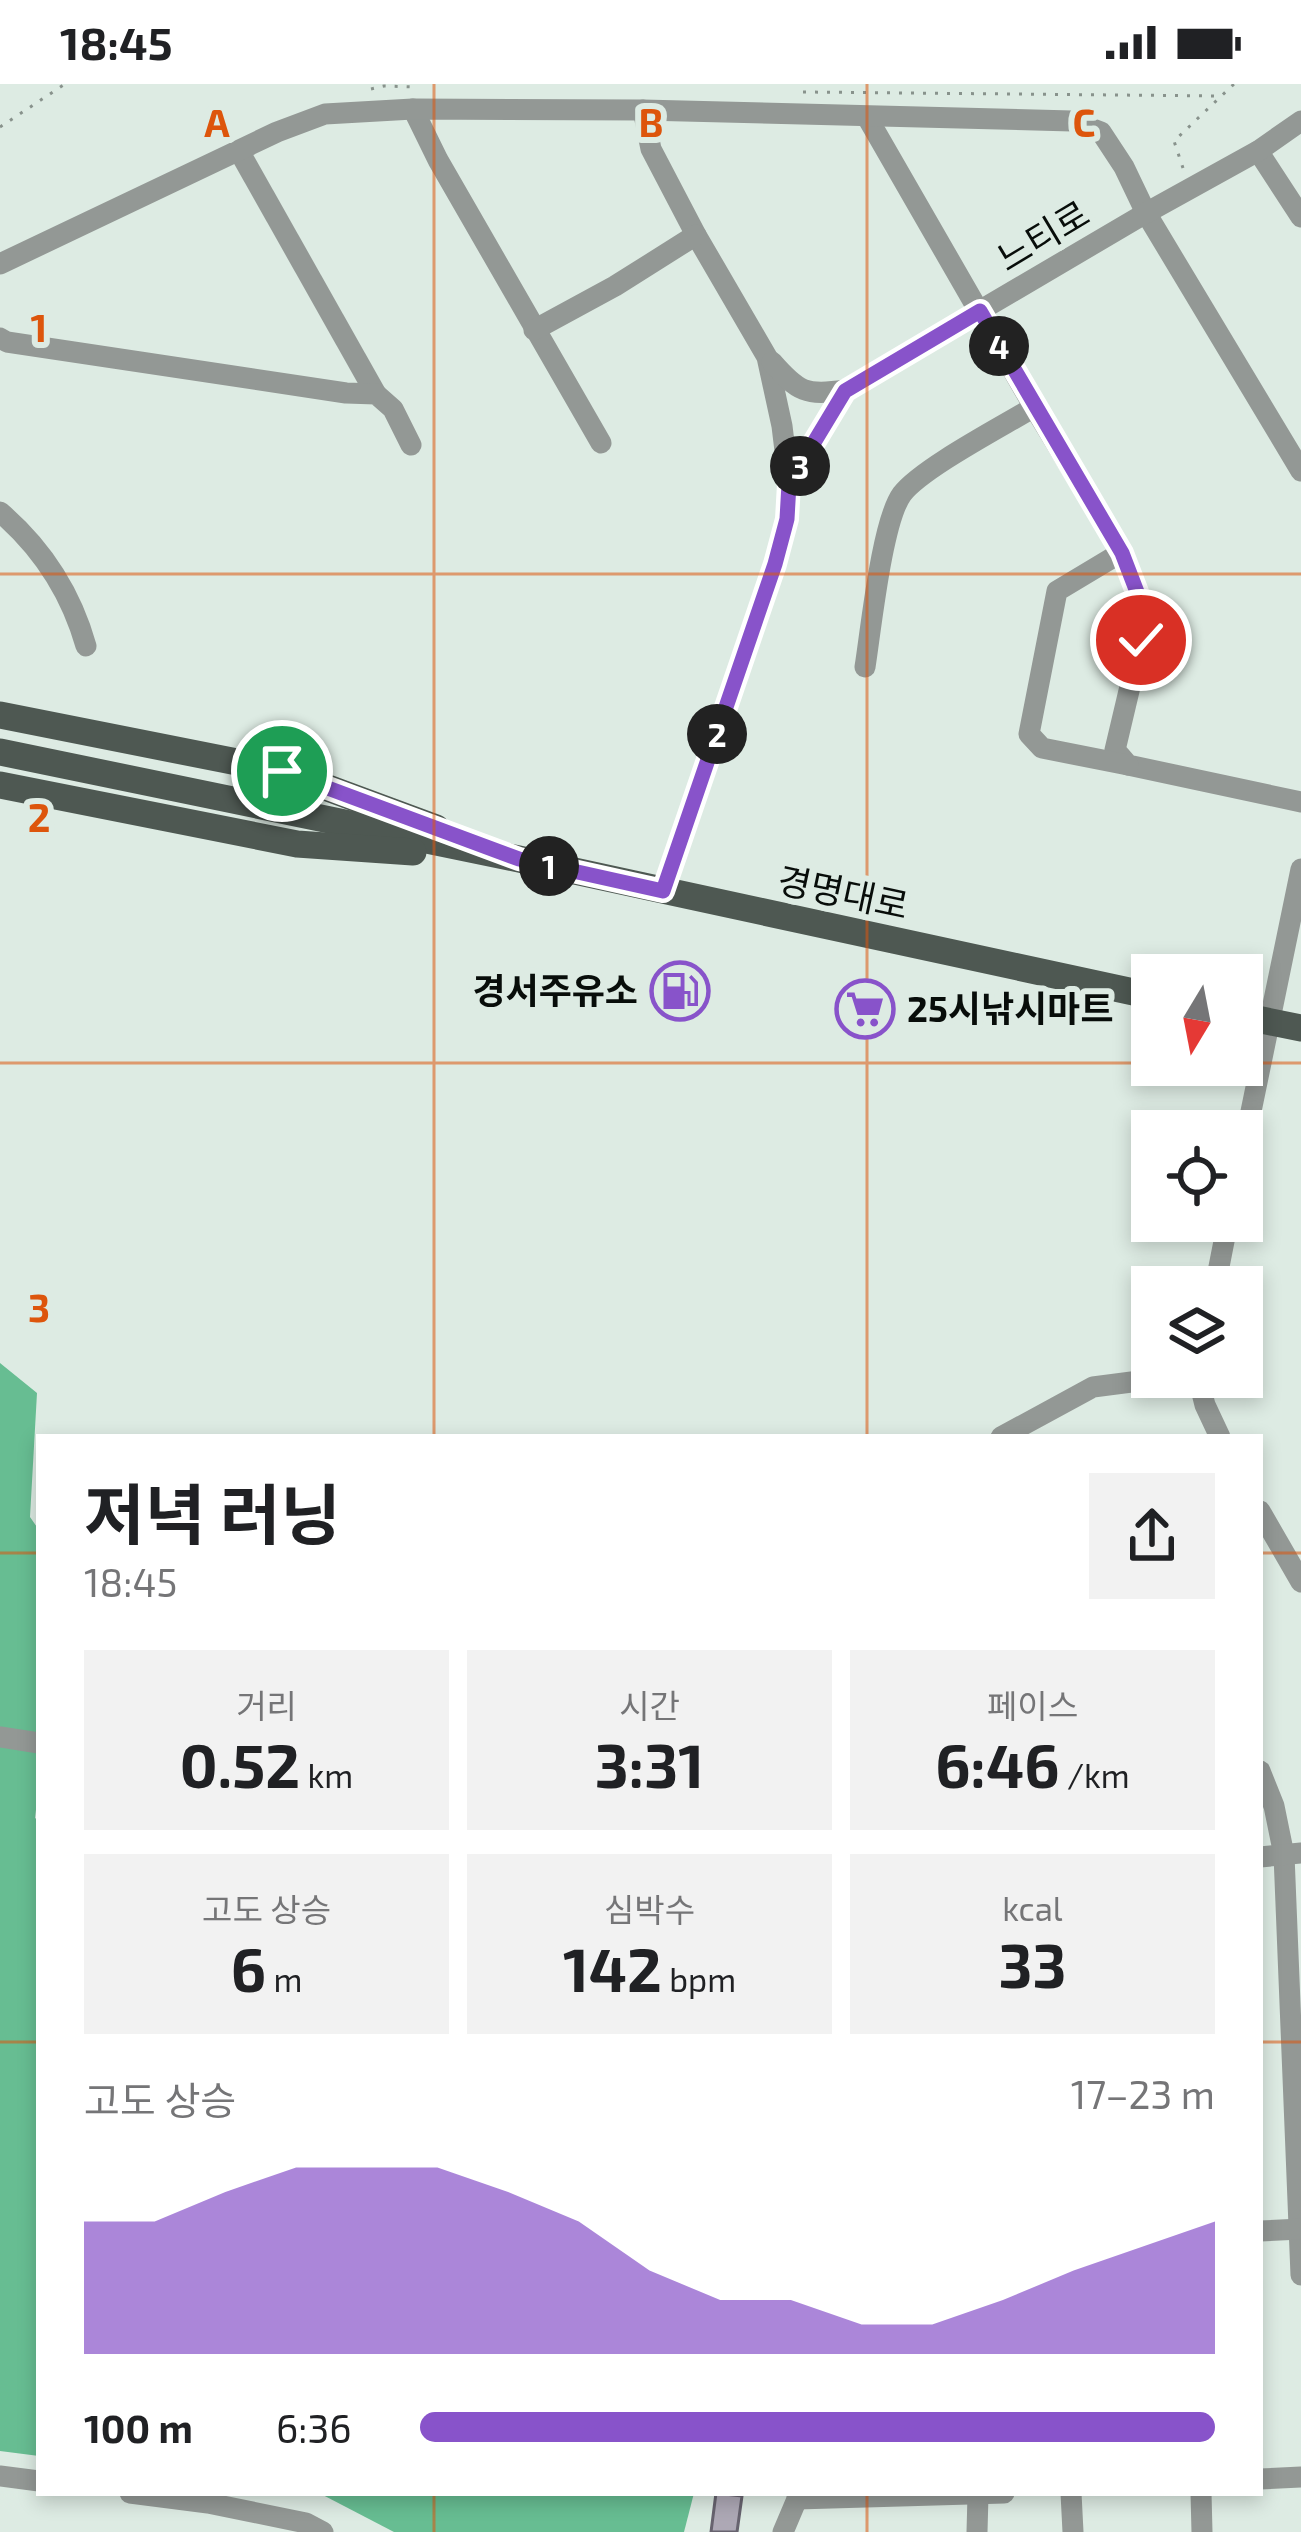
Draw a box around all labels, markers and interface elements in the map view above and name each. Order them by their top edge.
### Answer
text: 18:45 [60,15,173,69]
text: A [204,98,230,145]
text: B [639,98,663,145]
text: C [1073,98,1095,145]
street label: 느티로 [989,191,1096,279]
text: 1 [31,303,47,350]
pin: 4 [969,316,1029,376]
text: 4 [988,326,1010,366]
pin: 3 [770,436,830,496]
text: 3 [791,446,809,486]
pin [1090,589,1192,691]
icon: check [1108,607,1174,673]
pin: 2 [687,704,747,764]
text: 2 [707,714,727,754]
pin [231,720,333,822]
icon: arrive [249,738,315,804]
text: 2 [28,793,50,840]
pin: 1 [519,836,579,896]
text: 1 [542,846,556,886]
street label: 경명대로 [774,857,913,926]
north arrow [1131,954,1263,1086]
map controls [1131,954,1263,1398]
fuel station icon: 경서주유소 [649,960,711,1022]
place label: 경서주유소 [472,968,638,1011]
supermarket icon: 25시낚시마트 [834,978,896,1040]
place label: 25시낚시마트 [907,986,1113,1029]
button: locate [1131,1110,1263,1242]
button: layers [1131,1266,1263,1398]
text: 3 [28,1283,50,1330]
text: 저녁 러닝 [84,1473,341,1552]
button: share [1089,1473,1215,1599]
text: 18:45 [84,1558,177,1605]
text: 거리 [236,1685,297,1725]
text: 시간 [619,1685,680,1725]
text: 페이스 [987,1685,1078,1725]
text: 0.52 [180,1728,300,1800]
text: 3:31 [595,1728,704,1800]
text: 6:46 [935,1728,1060,1800]
text: km [300,1755,353,1795]
text: /km [1060,1755,1130,1795]
text: kcal [1002,1888,1063,1928]
text: 고도 상승 [202,1889,331,1929]
text: 심박수 [604,1889,695,1929]
text: 33 [998,1928,1067,2000]
text: 6 [231,1932,266,2004]
text: 142 [563,1932,662,2004]
text: m [266,1959,302,1999]
text: bpm [662,1959,736,1999]
text: 17–23 m [1071,2070,1215,2117]
text: 고도 상승 [84,2076,236,2123]
text: 100 m [84,2404,193,2451]
text: 6:36 [276,2404,352,2451]

